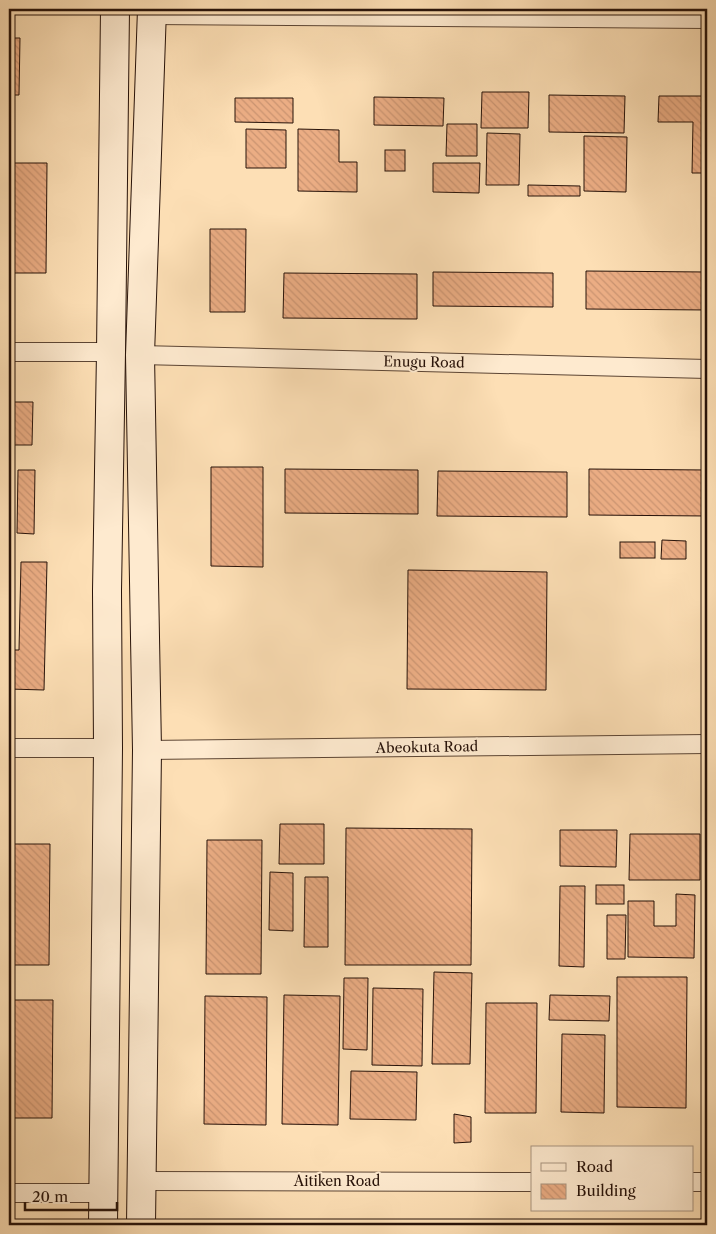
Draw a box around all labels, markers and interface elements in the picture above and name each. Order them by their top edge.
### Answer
street label: Enugu Road [383,352,465,372]
street label: Abeokuta Road [375,737,479,757]
legend [531,1146,694,1212]
text: Road [576,1157,613,1176]
street label: Aitiken Road [293,1172,381,1190]
scale bar [25,1179,118,1211]
text: Building [576,1181,636,1200]
text: 20 m [32,1187,68,1206]

